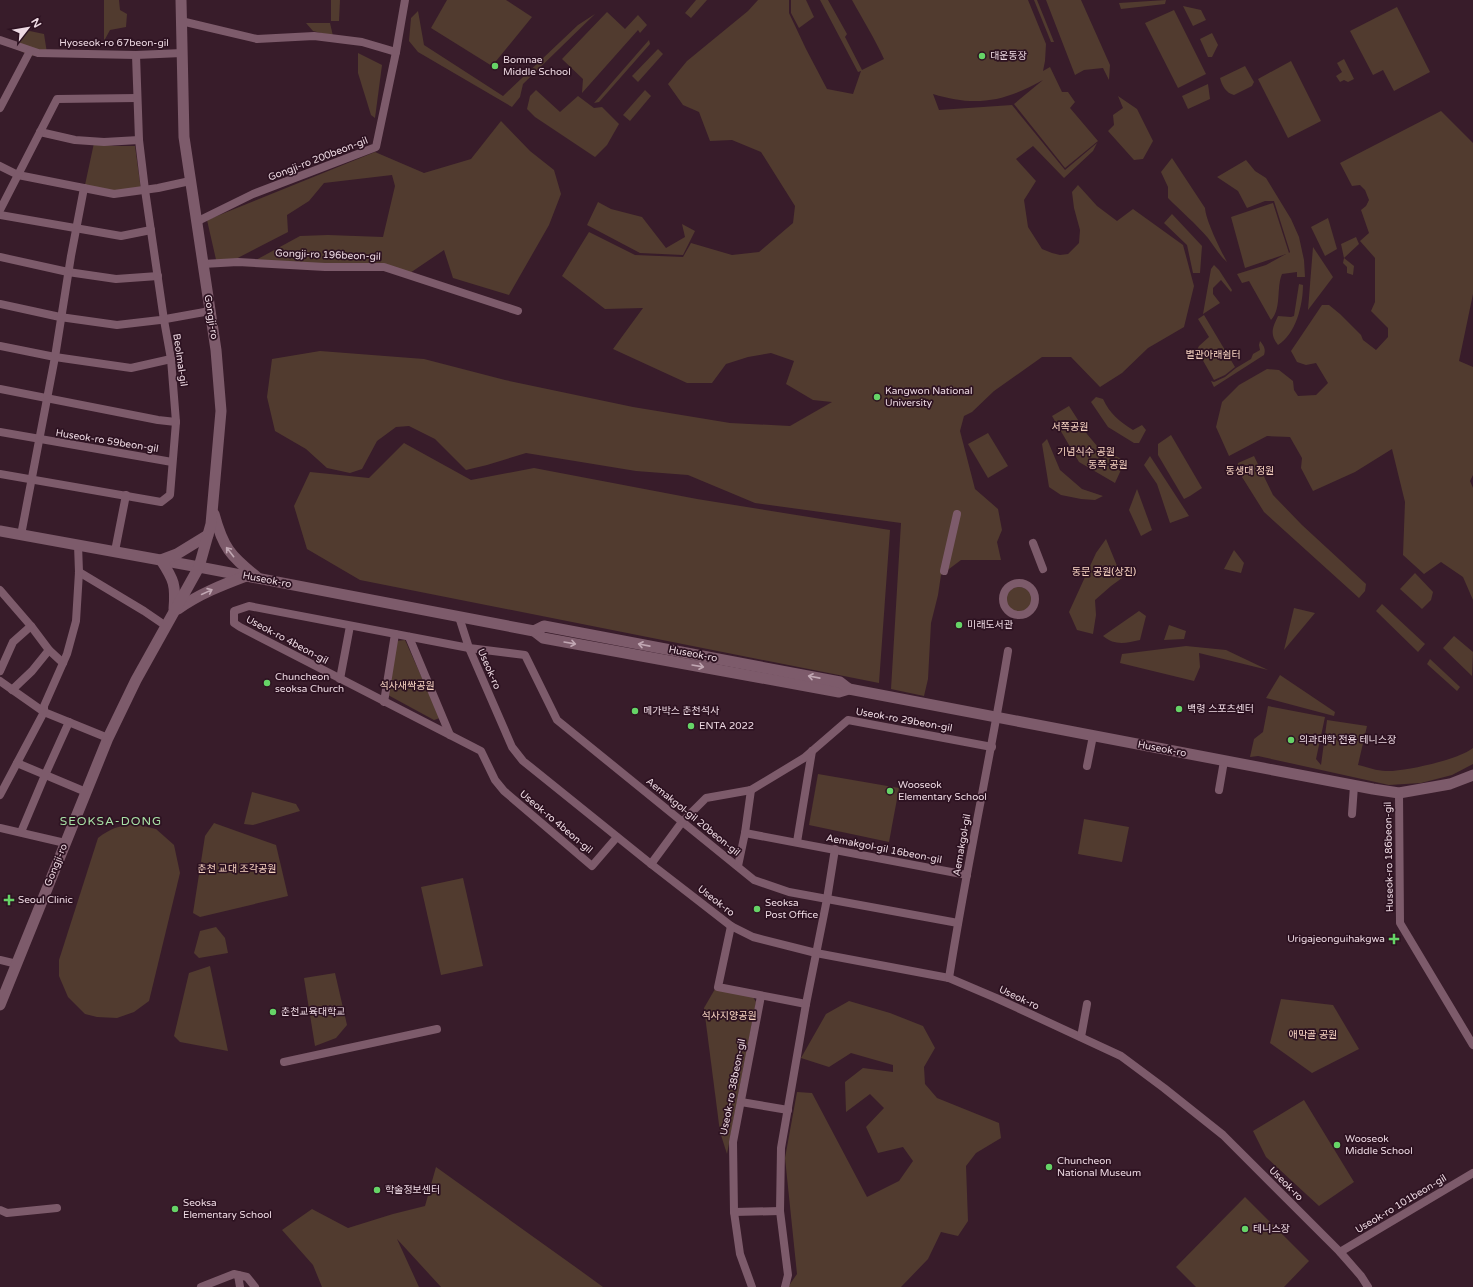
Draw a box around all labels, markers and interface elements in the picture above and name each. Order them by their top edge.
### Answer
north arrow [8,8,48,48]
text: N [28,16,44,30]
street label: Hyoseok-ro 67beon-gil [59,37,169,49]
place label: 대운동장 [990,50,1027,62]
marker: 대운동장 [977,51,987,61]
place label: Bomnae Middle School [503,54,571,78]
marker: Bomnae Middle School [490,61,500,71]
street label: Gongji-ro 200beon-gil [266,134,370,184]
street label: Gongji-ro 196beon-gil [275,247,381,263]
street label: Gongji-ro [202,294,220,340]
street label: Beolmal-gil [170,333,190,387]
park label: 별관아래쉼터 [1185,349,1241,361]
place label: Kangwon National University [885,385,972,409]
marker: Kangwon National University [872,392,882,402]
park label: 서쪽공원 [1052,421,1088,433]
street label: Huseok-ro 59beon-gil [55,427,159,455]
park label: 기념식수 공원 [1057,446,1115,458]
park label: 동쪽 공원 [1088,459,1128,471]
park label: 동생대 정원 [1226,465,1274,477]
one-way arrow [226,547,235,558]
park label: 동문 공원(상진) [1072,566,1136,578]
street label: Huseok-ro [242,569,292,591]
one-way arrow [201,587,213,595]
street label: Useok-ro 4beon-gil [244,613,330,667]
place label: 미래도서관 [967,619,1014,631]
marker: 미래도서관 [954,620,964,630]
one-way arrow [563,639,576,647]
one-way arrow [638,641,651,649]
street label: Huseok-ro [668,643,718,665]
street label: Useok-ro [475,647,503,691]
one-way arrow [691,662,704,670]
place label: Chuncheon seoksa Church [275,671,344,695]
one-way arrow [807,672,820,680]
marker: Chuncheon seoksa Church [262,678,272,688]
park label: 석사새싹공원 [379,680,435,692]
place label: 백령 스포츠센터 [1187,703,1254,715]
marker: 백령 스포츠센터 [1174,704,1184,714]
place label: 메가박스 춘천석사 [643,705,720,717]
marker: 메가박스 춘천석사 [630,706,640,716]
street label: Useok-ro 29beon-gil [855,706,953,734]
place label: ENTA 2022 [699,720,754,732]
marker: ENTA 2022 [686,721,696,731]
place label: 의과대학 전용 테니스장 [1299,734,1396,746]
marker: 의과대학 전용 테니스장 [1286,735,1296,745]
street label: Huseok-ro [1137,738,1187,760]
street label: Aemakgol-gil 20beon-gil [644,775,742,859]
place label: Wooseok Elementary School [898,779,987,803]
marker: Wooseok Elementary School [885,786,895,796]
street label: Useok-ro 4beon-gil [517,788,595,856]
street label: Huseok-ro 186beon-gil [1382,802,1396,912]
street label: Aemakgol-gil [951,813,973,877]
district label: SEOKSA-DONG [60,814,162,828]
street label: Aemakgol-gil 16beon-gil [825,832,943,866]
street label: Gongji-ro [42,842,70,888]
park label: 춘천 교대 조각공원 [198,863,276,875]
street label: Useok-ro [695,883,737,919]
marker: Seoul Clinic [3,894,15,906]
place label: Seoul Clinic [18,894,73,906]
place label: Seoksa Post Office [765,897,819,921]
marker: Seoksa Post Office [752,904,762,914]
place label: Urigajeonguihakgwa [1287,933,1385,945]
marker: Urigajeonguihakgwa [1388,933,1400,945]
street label: Useok-ro [997,983,1041,1013]
place label: 춘천교육대학교 [281,1006,345,1018]
marker: 춘천교육대학교 [268,1007,278,1017]
park label: 석사지양공원 [701,1010,757,1022]
park label: 애막골 공원 [1289,1029,1337,1041]
street label: Useok-ro 38beon-gil [718,1038,748,1136]
place label: Wooseok Middle School [1345,1133,1413,1157]
marker: Wooseok Middle School [1332,1140,1342,1150]
place label: Chuncheon National Museum [1057,1155,1141,1179]
marker: Chuncheon National Museum [1044,1162,1054,1172]
street label: Useok-ro [1266,1164,1306,1204]
street label: Useok-ro 101beon-gil [1353,1172,1449,1236]
place label: 학술정보센터 [385,1184,440,1196]
marker: 학술정보센터 [372,1185,382,1195]
place label: Seoksa Elementary School [183,1197,272,1221]
marker: Seoksa Elementary School [170,1204,180,1214]
place label: 테니스장 [1253,1223,1290,1235]
marker: 테니스장 [1240,1224,1250,1234]

